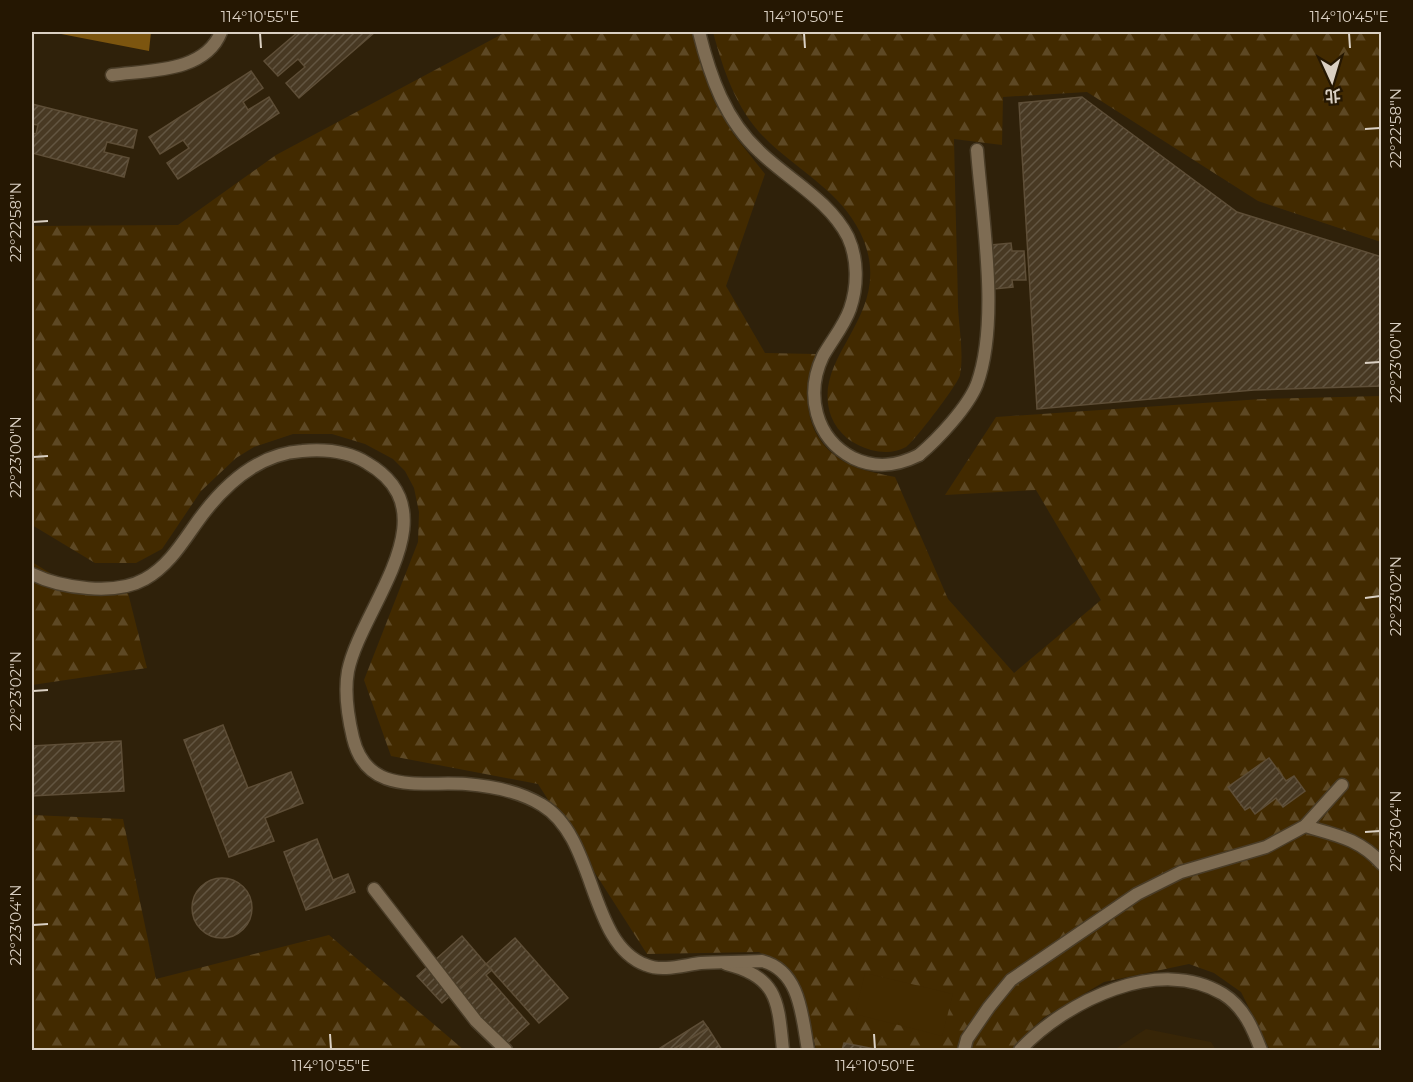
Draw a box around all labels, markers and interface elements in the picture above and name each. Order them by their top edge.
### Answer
text: 114°10'55"E [221,7,299,26]
text: 114°10'50"E [764,7,844,26]
text: 114°10'45"E [1309,7,1389,26]
north arrow [1302,51,1362,111]
text: 北 [1324,85,1342,106]
text: 22°22'58"N [1386,88,1405,168]
text: 22°22'58"N [6,182,25,262]
text: 22°23'00"N [1386,321,1405,403]
text: 22°23'00"N [6,416,25,498]
text: 22°23'02"N [1386,556,1405,636]
text: 22°23'02"N [6,651,25,731]
text: 22°23'04"N [1386,791,1405,871]
text: 22°23'04"N [6,885,25,965]
text: 114°10'55"E [292,1056,370,1075]
text: 114°10'50"E [835,1056,915,1075]

